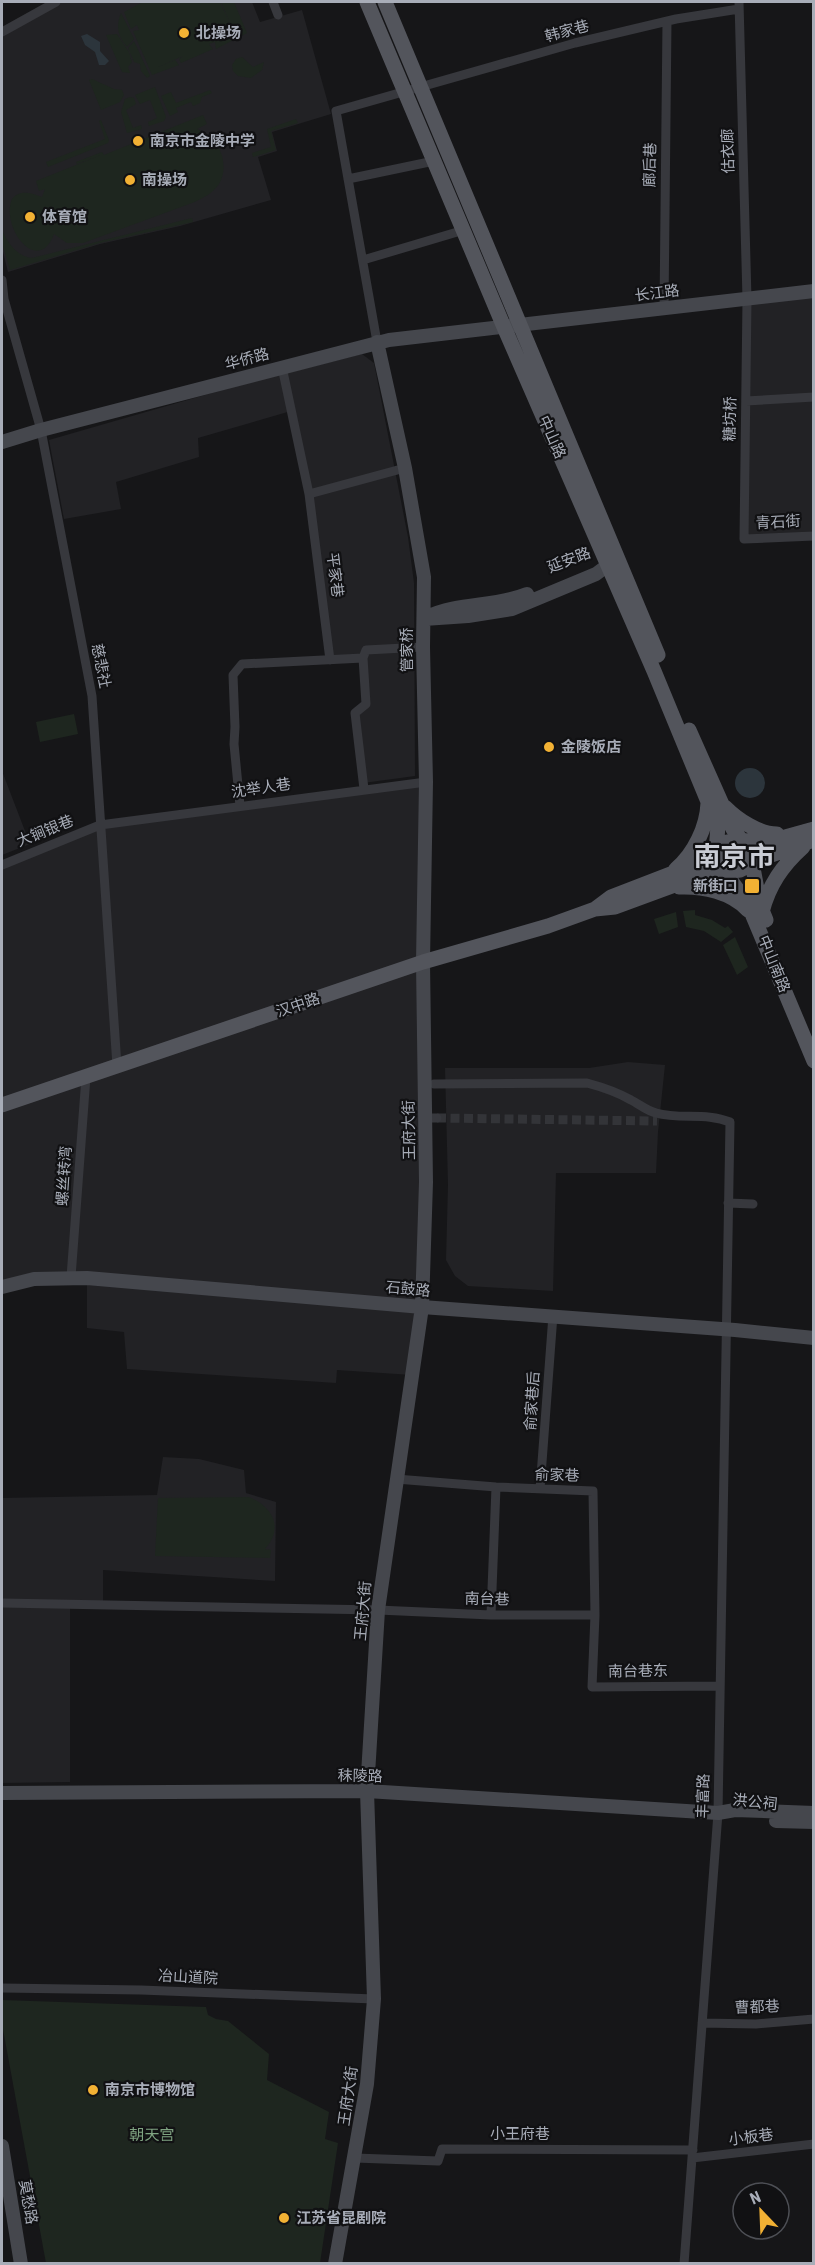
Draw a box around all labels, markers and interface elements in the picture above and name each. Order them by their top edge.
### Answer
street label: 韩家巷 [543,16,591,46]
place label: 北操场 [196,24,241,42]
marker: 北操场 [177,26,191,40]
street label: 估衣廊 [719,128,737,174]
place label: 南京市金陵中学 [150,132,255,150]
marker: 南京市金陵中学 [131,134,145,148]
street label: 廊后巷 [641,142,659,188]
place label: 南操场 [142,171,187,189]
marker: 南操场 [123,173,137,187]
place label: 体育馆 [42,208,87,226]
marker: 体育馆 [23,210,37,224]
street label: 长江路 [634,281,680,305]
street label: 华侨路 [223,344,271,374]
street label: 糖坊桥 [721,396,739,442]
street label: 中山路 [535,413,569,461]
street label: 青石街 [755,512,801,532]
street label: 延安路 [545,544,593,576]
street label: 平家巷 [323,552,347,598]
street label: 管家桥 [398,627,416,673]
street label: 慈悲社 [88,642,114,690]
place label: 金陵饭店 [561,738,621,756]
marker: 金陵饭店 [542,740,556,754]
street label: 沈举人巷 [230,775,292,801]
street label: 大锏银巷 [14,811,76,851]
district label: 南京市 [694,841,775,873]
place label: 新街口 [693,877,738,895]
marker: 新街口 [743,877,761,895]
street label: 中山南路 [754,933,794,995]
street label: 汉中路 [274,989,322,1021]
street label: 王府大街 [399,1100,419,1160]
street label: 螺丝转湾 [53,1145,75,1207]
street label: 石鼓路 [385,1278,431,1300]
street label: 俞家巷后 [521,1370,543,1432]
street label: 俞家巷 [534,1465,580,1485]
street label: 王府大街 [351,1580,375,1642]
street label: 南台巷 [464,1590,510,1608]
street label: 南台巷东 [608,1661,668,1681]
street label: 秣陵路 [337,1767,383,1785]
street label: 丰富路 [693,1773,713,1819]
street label: 洪公祠 [732,1791,778,1813]
street label: 冶山道院 [158,1966,218,1988]
street label: 曹都巷 [734,1997,780,2017]
street label: 王府大街 [335,2065,361,2127]
place label: 南京市博物馆 [105,2081,195,2099]
marker: 南京市博物馆 [86,2083,100,2097]
street label: 小王府巷 [490,2125,550,2143]
street label: 小板巷 [728,2125,774,2149]
park label: 朝天宫 [129,2126,175,2144]
street label: 莫愁路 [15,2178,41,2226]
north arrow [731,2181,791,2241]
text: N [747,2187,764,2208]
place label: 江苏省昆剧院 [296,2209,386,2227]
marker: 江苏省昆剧院 [277,2211,291,2225]

